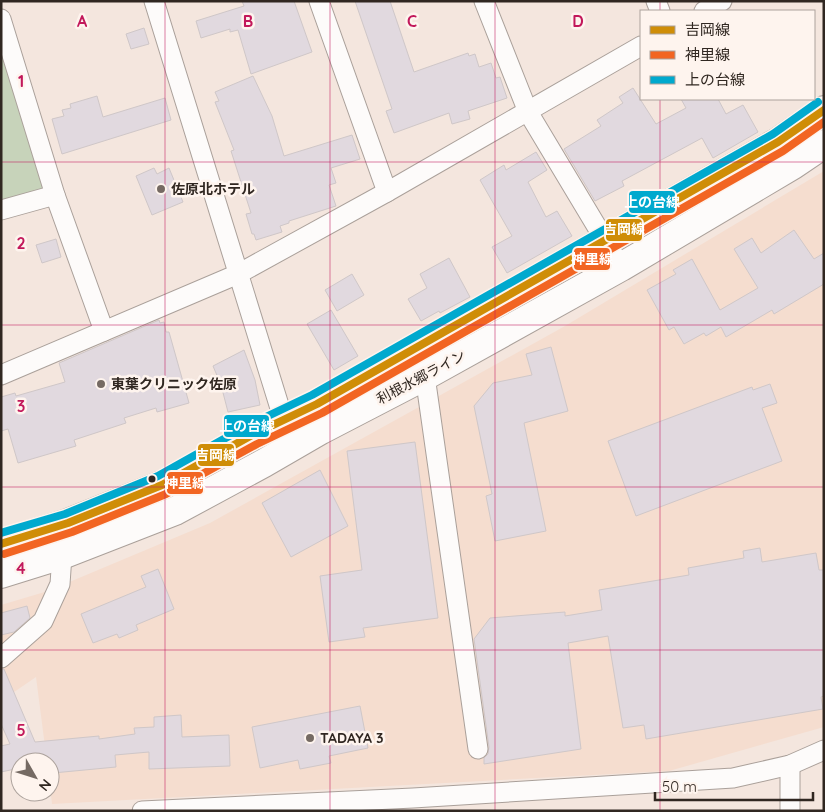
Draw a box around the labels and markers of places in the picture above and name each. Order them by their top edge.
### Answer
place label: 佐原北ホテル [171,180,255,198]
marker: 佐原北ホテル [155,183,167,195]
place label: 東葉クリニック佐原 [111,375,237,393]
marker: 東葉クリニック佐原 [95,378,107,390]
unlabelled marker [147,474,157,484]
place label: TADAYA 3 [320,729,383,747]
marker: TADAYA 3 [304,732,316,744]

